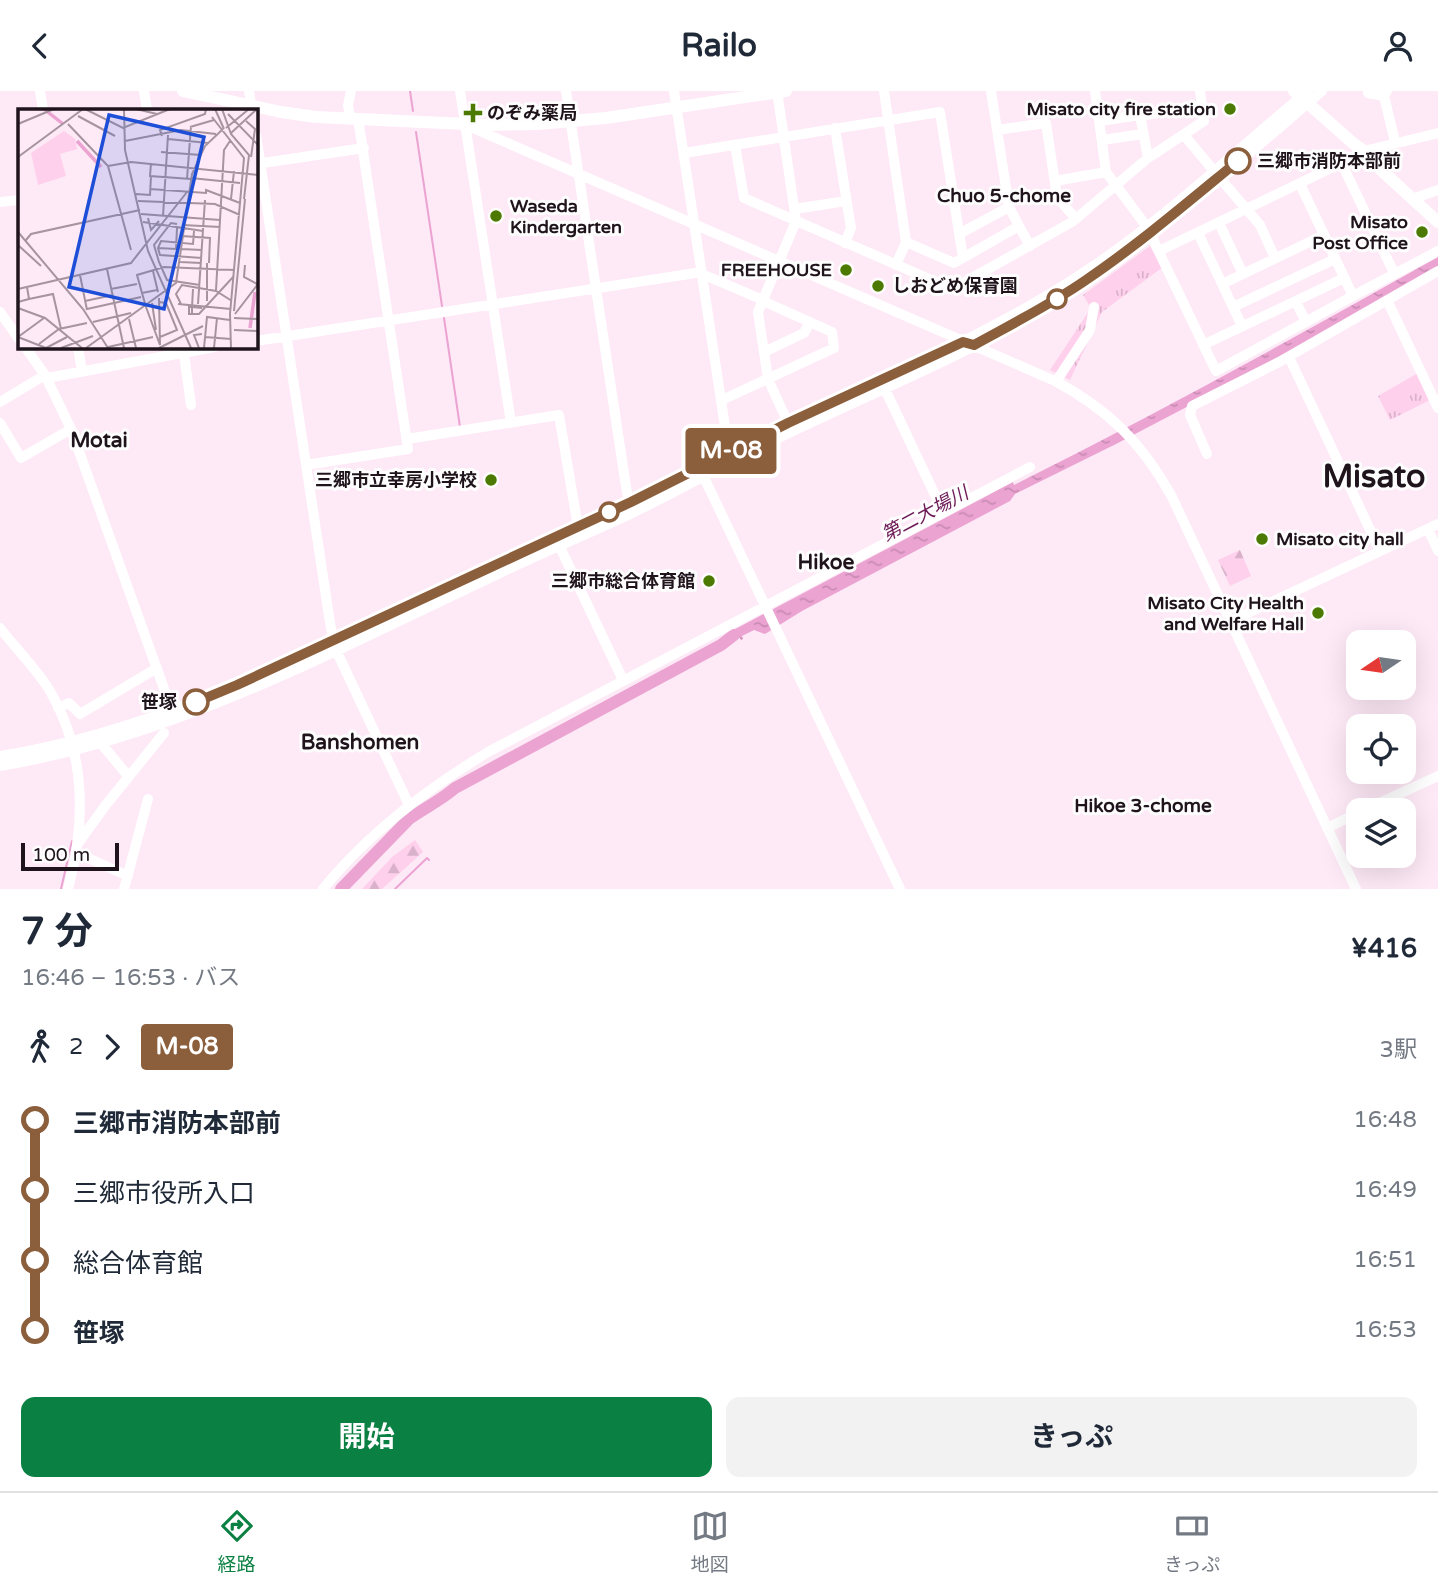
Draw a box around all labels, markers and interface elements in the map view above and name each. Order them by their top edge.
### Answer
icon: back [21,27,59,65]
text: Railo [681,27,757,65]
icon: person [1379,27,1417,65]
place label: Misato city fire station [1027,98,1216,120]
marker: Misato city fire station [1222,101,1238,117]
place label: のぞみ薬局 [487,102,577,124]
marker: のぞみ薬局 [465,105,481,121]
inset map [18,109,257,348]
marker: 三郷市消防本部前 [1225,148,1251,174]
place label: 三郷市消防本部前 [1257,150,1401,172]
district label: Chuo 5-chome [937,185,1071,207]
place label: Waseda Kindergarten [510,195,622,238]
marker: Waseda Kindergarten [488,208,504,224]
place label: Misato Post Office [1312,211,1408,254]
marker: Misato Post Office [1414,224,1430,240]
place label: FREEHOUSE [721,259,832,281]
marker: FREEHOUSE [838,262,854,278]
place label: しおどめ保育園 [892,275,1018,297]
marker: しおどめ保育園 [870,278,886,294]
unlabelled marker [1047,289,1067,309]
district label: Motai [70,428,128,453]
line badge: M-08 [682,428,780,474]
text: M-08 [699,436,763,465]
district label: Misato [1323,458,1425,496]
place label: 三郷市立幸房小学校 [315,469,477,491]
marker: 三郷市立幸房小学校 [483,472,499,488]
water label: 第二大場川 [878,481,974,546]
unlabelled marker [599,502,619,522]
place label: Misato city hall [1276,528,1404,550]
marker: Misato city hall [1254,531,1270,547]
district label: Hikoe [798,550,854,575]
place label: 三郷市総合体育館 [551,570,695,592]
marker: 三郷市総合体育館 [701,573,717,589]
place label: Misato City Health and Welfare Hall [1147,592,1304,635]
marker: Misato City Health and Welfare Hall [1310,605,1326,621]
north arrow [1346,630,1416,700]
map controls [1346,630,1416,868]
marker: 笹塚 [183,689,209,715]
place label: 笹塚 [141,691,177,713]
button: locate [1346,714,1416,784]
district label: Banshomen [301,730,419,755]
district label: Hikoe 3-chome [1074,795,1212,817]
button: layers [1346,798,1416,868]
scale bar [21,840,119,872]
text: 100 m [32,844,90,866]
text: 7 分 [21,909,93,955]
text: ¥416 [1351,933,1417,964]
text: 16:46 – 16:53 · バス [21,964,240,992]
icon: walk [21,1028,59,1066]
icon: forward [93,1028,131,1066]
text: M-08 [155,1032,219,1061]
text: 2 [69,1033,83,1061]
text: 3駅 [1380,1036,1417,1064]
text: 16:48 [1353,1106,1417,1134]
text: 三郷市消防本部前 [73,1108,281,1139]
text: 16:49 [1353,1176,1417,1204]
text: 三郷市役所入口 [73,1178,255,1209]
text: 16:51 [1353,1246,1417,1274]
text: 総合体育館 [73,1248,203,1279]
text: 16:53 [1353,1316,1417,1344]
text: 笹塚 [73,1318,125,1349]
button: 開始 [21,1397,712,1477]
button: きっぷ [726,1397,1417,1477]
tab: 経路 [218,1507,256,1576]
tab: 地図 [691,1507,729,1576]
tab: きっぷ [1164,1507,1220,1576]

